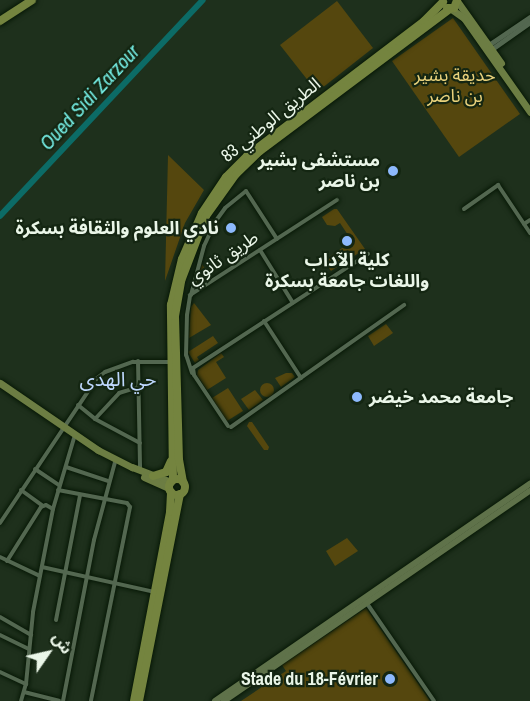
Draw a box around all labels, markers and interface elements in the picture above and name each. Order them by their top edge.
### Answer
water label: Oued Sidi Zarzour [34,39,144,155]
park label: حديقة بشير بن ناصر [414,65,496,107]
street label: الطريق الوطني 83 [217,73,325,167]
place label: مستشفى بشير بن ناصر [258,150,380,192]
marker: مستشفى بشير بن ناصر [384,162,402,180]
place label: نادي العلوم والثقافة بسكرة [16,217,219,239]
marker: نادي العلوم والثقافة بسكرة [224,221,238,235]
street label: طريق ثانوي [184,227,262,289]
marker: كلية الآداب واللغات جامعة بسكرة [340,234,354,248]
place label: كلية الآداب واللغات جامعة بسكرة [265,250,429,292]
district label: حي الهدى [80,366,156,390]
place label: جامعة محمد خيضر [369,386,513,408]
marker: جامعة محمد خيضر [350,390,364,404]
north arrow [18,623,78,683]
text: ش [48,628,78,658]
place label: Stade du 18-Février [241,668,378,690]
marker: Stade du 18-Février [383,672,397,686]

